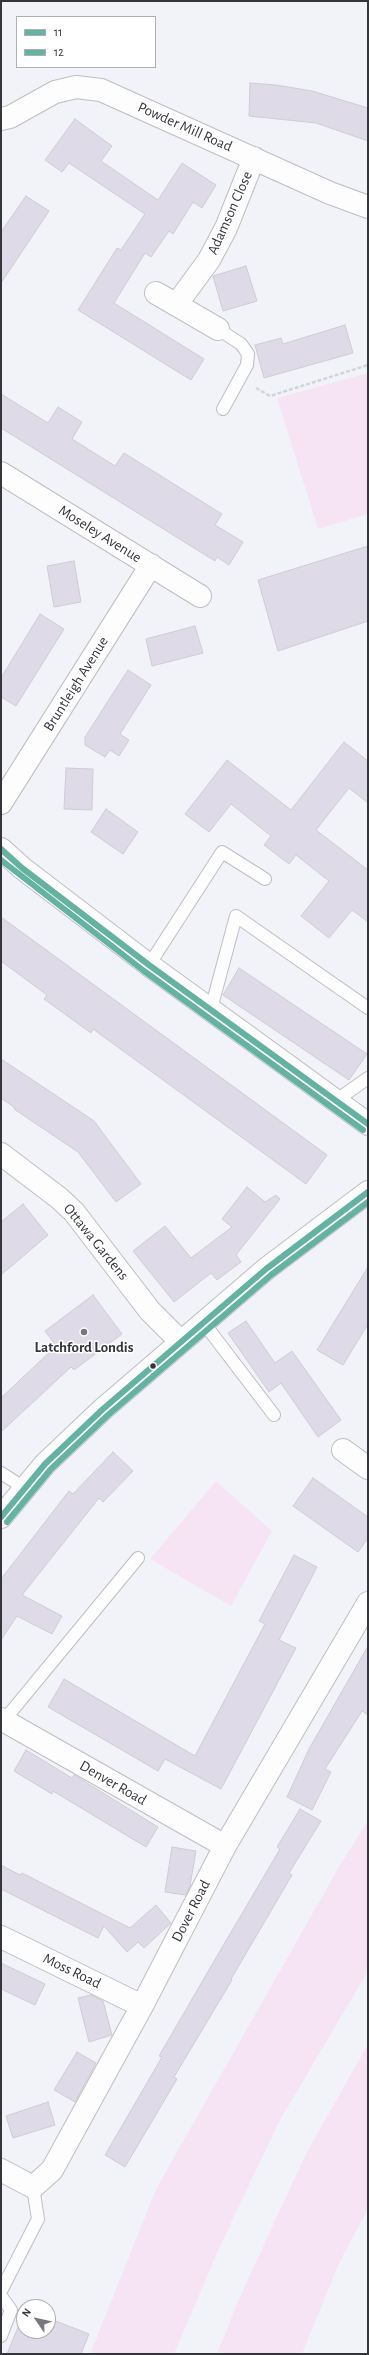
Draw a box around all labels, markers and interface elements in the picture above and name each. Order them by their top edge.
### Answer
legend [16,16,156,68]
text: 11 [54,26,62,38]
text: 12 [54,46,64,58]
street label: Powder Mill Road [135,98,235,156]
street label: Adamson Close [204,169,256,257]
street label: Moseley Avenue [55,501,145,567]
street label: Bruntleigh Avenue [40,633,112,735]
street label: Ottawa Gardens [60,1200,132,1284]
marker: Latchford Londis [79,1327,89,1337]
place label: Latchford Londis [35,1338,133,1356]
unlabelled marker [148,1361,158,1371]
street label: Denver Road [76,1757,150,1809]
street label: Dover Road [168,1877,214,1945]
street label: Moss Road [40,1949,104,1993]
north arrow [16,2299,56,2339]
text: N [20,2306,33,2319]

